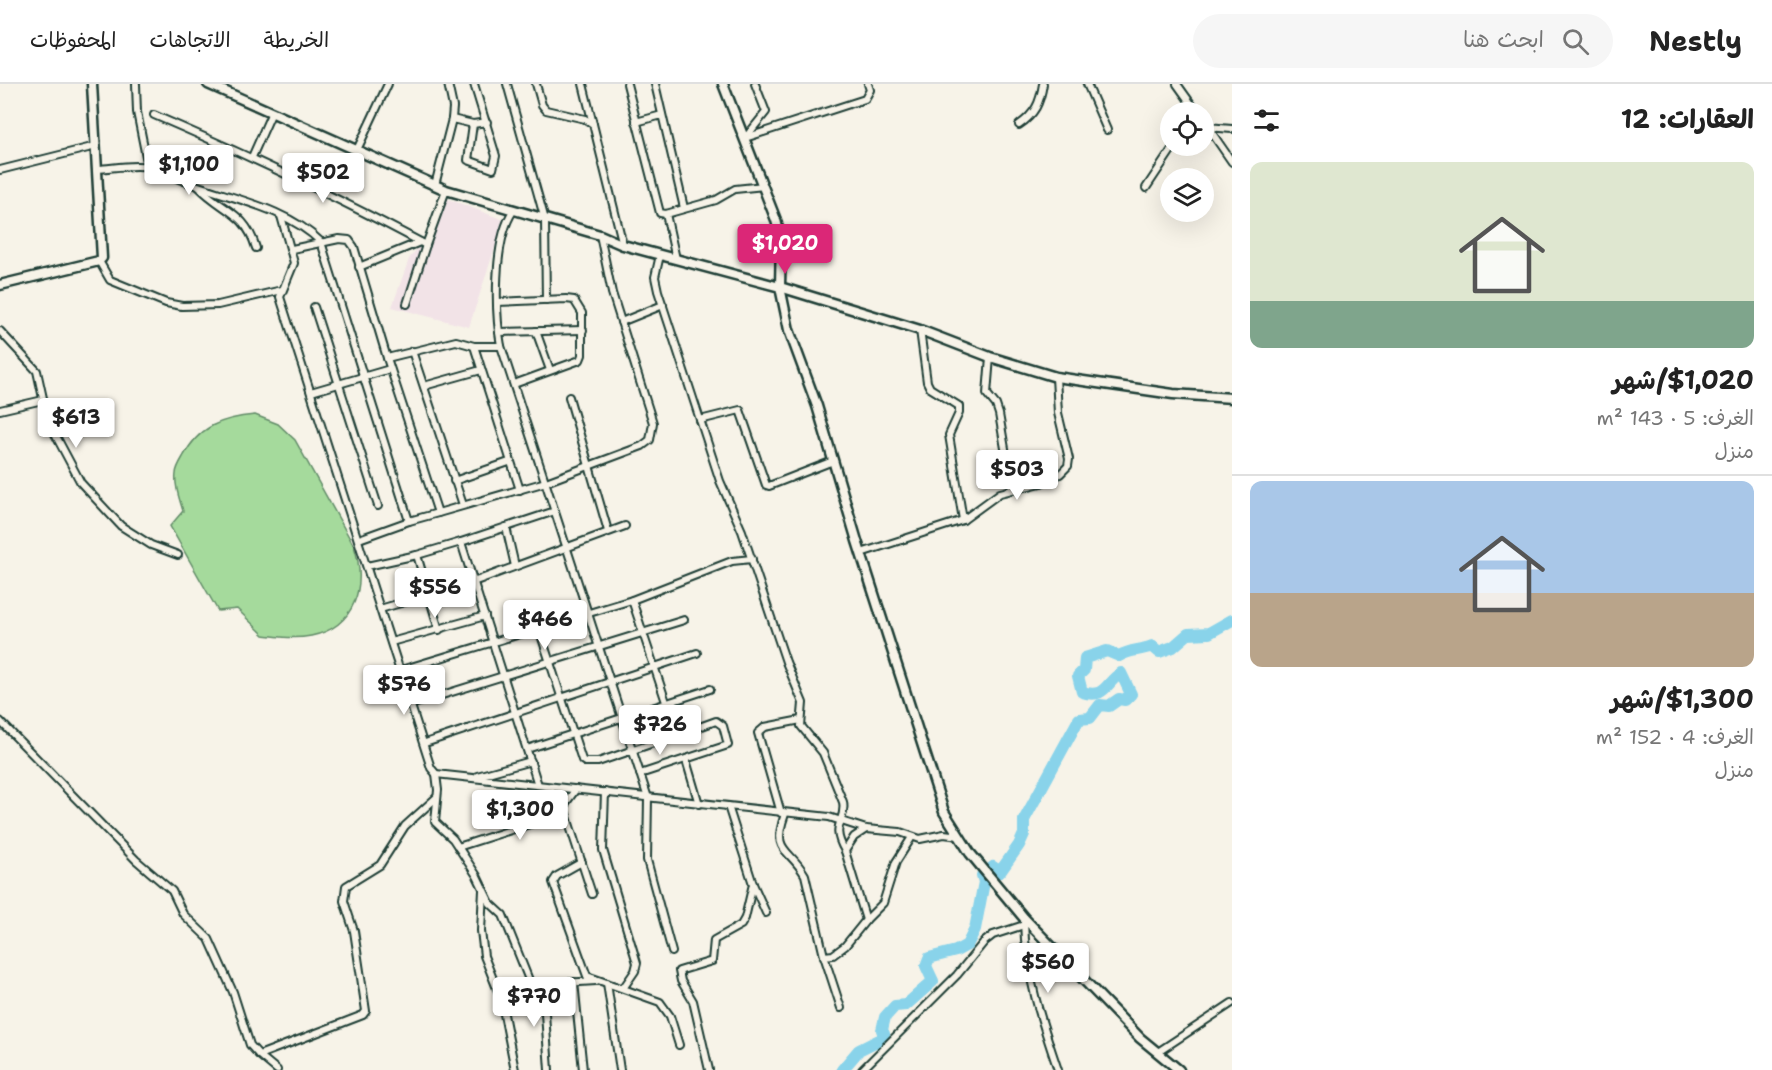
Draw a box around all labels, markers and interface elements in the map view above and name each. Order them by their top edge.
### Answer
search box [1193,14,1613,68]
text: Nestly [1649,22,1742,60]
text: ابحث هنا [1463,25,1544,54]
icon: search [1559,25,1592,58]
text: المحفوظات [30,26,116,54]
text: الاتجاهات [149,26,231,54]
text: الخريطة [264,26,329,54]
text: العقارات: 12 [1621,101,1754,136]
map controls [1160,102,1214,222]
button: locate [1160,102,1214,156]
icon: filters [1250,104,1283,137]
pin: $1,100 [140,145,238,196]
text: $1,100 [158,151,220,177]
pin: $502 [287,153,359,204]
text: $502 [296,159,350,185]
button: layers [1160,168,1214,222]
icon: home [1448,201,1556,309]
pin: $1,020 [736,224,834,275]
text: $1,020 [751,230,819,256]
text: $1,020/شهر [1612,362,1754,397]
pin: $613 [40,398,112,449]
text: $613 [52,404,100,430]
text: الغرف: 5 · 143 m² [1597,405,1754,431]
text: منزل [1715,438,1754,464]
pin: $503 [981,450,1053,501]
text: $503 [990,456,1044,482]
icon: home [1448,520,1556,628]
pin: $556 [399,568,471,619]
text: $556 [409,574,461,600]
pin: $466 [509,600,581,651]
text: $466 [517,606,573,632]
pin: $576 [368,665,440,716]
text: $576 [377,671,431,697]
text: $1,300/شهر [1611,681,1754,716]
pin: $726 [624,705,696,756]
text: $726 [633,711,687,737]
text: الغرف: 4 · 152 m² [1596,724,1754,750]
text: منزل [1715,757,1754,783]
pin: $1,300 [471,790,569,841]
text: $1,300 [486,796,554,822]
pin: $560 [1012,943,1084,994]
text: $560 [1021,949,1075,975]
pin: $770 [498,977,570,1028]
text: $770 [507,983,561,1009]

